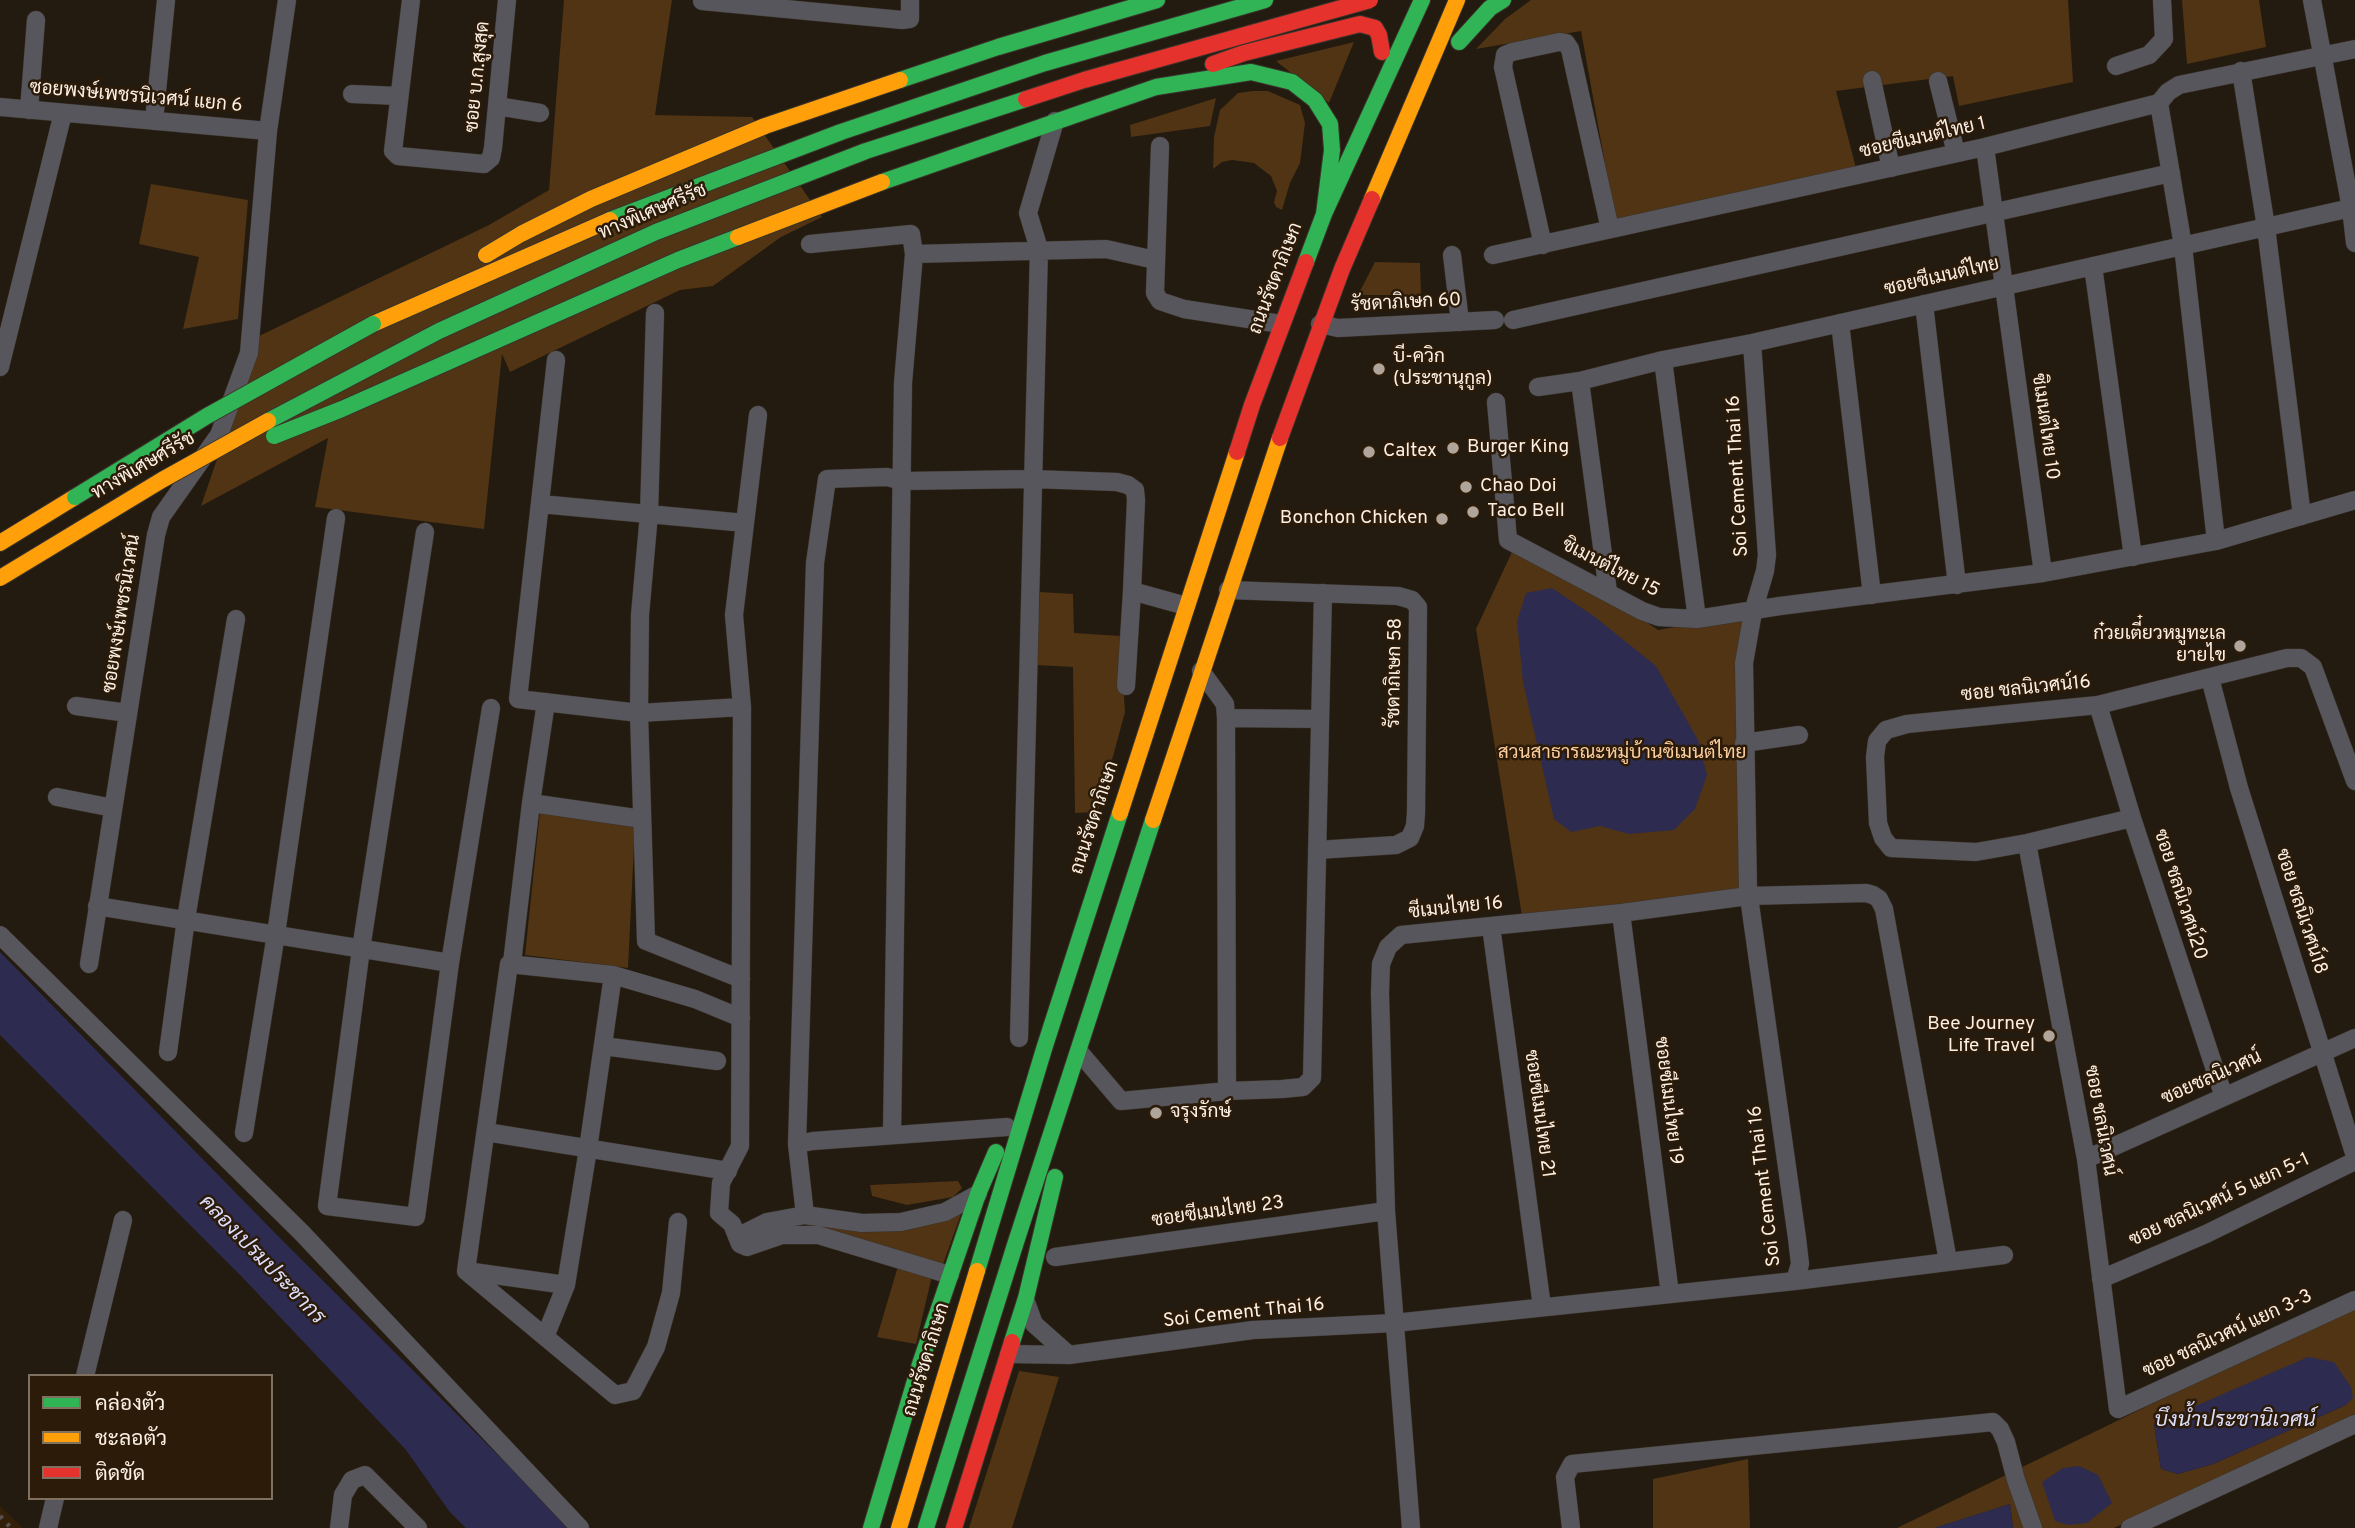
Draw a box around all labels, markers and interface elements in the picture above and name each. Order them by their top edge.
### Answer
street label: ซอย บ.ก.สูงสุด [462,20,496,134]
street label: ซอยพงษ์เพชรนิเวศน์ แยก 6 [29,77,243,119]
street label: ซอยซีเมนต์ไทย 1 [1858,113,1988,165]
street label: ทางพิเศษศรีรัช [595,180,711,246]
street label: ถนนรัชดาภิเษก [1245,220,1309,338]
street label: ซอยซีเมนต์ไทย [1882,254,2002,302]
street label: รัชดาภิเษก 60 [1350,290,1462,318]
place label: บี-ควิก (ประชานุกูล) [1393,347,1493,391]
marker: บี-ควิก (ประชานุกูล) [1371,361,1387,377]
street label: ซิเมนต์ไทย 10 [2025,372,2063,482]
street label: Soi Cement Thai 16 [1723,394,1755,558]
street label: ทางพิเศษศรีรัช [88,428,200,506]
place label: Burger King [1467,437,1569,459]
marker: Burger King [1445,440,1461,456]
place label: Caltex [1383,441,1437,463]
marker: Caltex [1361,444,1377,460]
place label: Chao Doi [1480,476,1557,498]
marker: Chao Doi [1458,479,1474,495]
place label: Taco Bell [1487,501,1565,523]
marker: Taco Bell [1465,504,1481,520]
place label: Bonchon Chicken [1280,508,1428,530]
marker: Bonchon Chicken [1434,511,1450,527]
street label: ซอยพงษ์เพชรนิเวศน์ [99,533,147,695]
street label: ซิเมนต์ไทย 15 [1557,535,1663,603]
street label: รัชดาภิเษก 58 [1384,618,1408,728]
place label: ก๋วยเตี๋ยวหมูทะเล ยายไข [2093,624,2226,668]
marker: ก๋วยเตี๋ยวหมูทะเล ยายไข [2232,638,2248,654]
street label: ซอย ชลนิเวศน์16 [1960,672,2092,708]
park label: สวนสาธารณะหมู่บ้านซิเมนต์ไทย [1498,743,1746,765]
street label: ถนนรัชดาภิเษก [1067,758,1125,878]
street label: ซอย ชลนิเวศน์20 [2147,827,2211,963]
street label: ซอย ชลนิเวศน์18 [2269,846,2331,978]
street label: ซีเมนไทย 16 [1408,893,1504,925]
place label: Bee Journey Life Travel [1927,1014,2035,1058]
marker: Bee Journey Life Travel [2041,1028,2057,1044]
street label: ซอยซีเมนไทย 19 [1648,1036,1686,1166]
street label: ซอยชลนิเวศน์ [2158,1047,2266,1111]
street label: ซอยซีเมนไทย 21 [1518,1049,1558,1179]
street label: ซอย ชลนิเวศน์ [2078,1064,2120,1178]
place label: จรุงรักษ์ [1170,1102,1231,1124]
street label: Soi Cement Thai 16 [1745,1104,1787,1268]
marker: จรุงรักษ์ [1148,1105,1164,1121]
street label: ซอย ชลนิเวศน์ 5 แยก 5-1 [2126,1149,2314,1253]
water label: คลองเปรมประชากร [193,1191,329,1331]
street label: ซอยซีเมนไทย 23 [1150,1192,1286,1234]
street label: ซอย ชลนิเวศน์ แยก 3-3 [2140,1286,2316,1384]
street label: Soi Cement Thai 16 [1162,1294,1326,1334]
street label: ถนนรัชดาภิเษก [900,1300,956,1420]
legend [28,1374,273,1500]
text: คล่องตัว [95,1391,165,1418]
water label: บึงน้ำประชานิเวศน์ [2154,1409,2316,1435]
text: ชะลอตัว [95,1426,167,1453]
text: ติดขัด [95,1461,145,1488]

